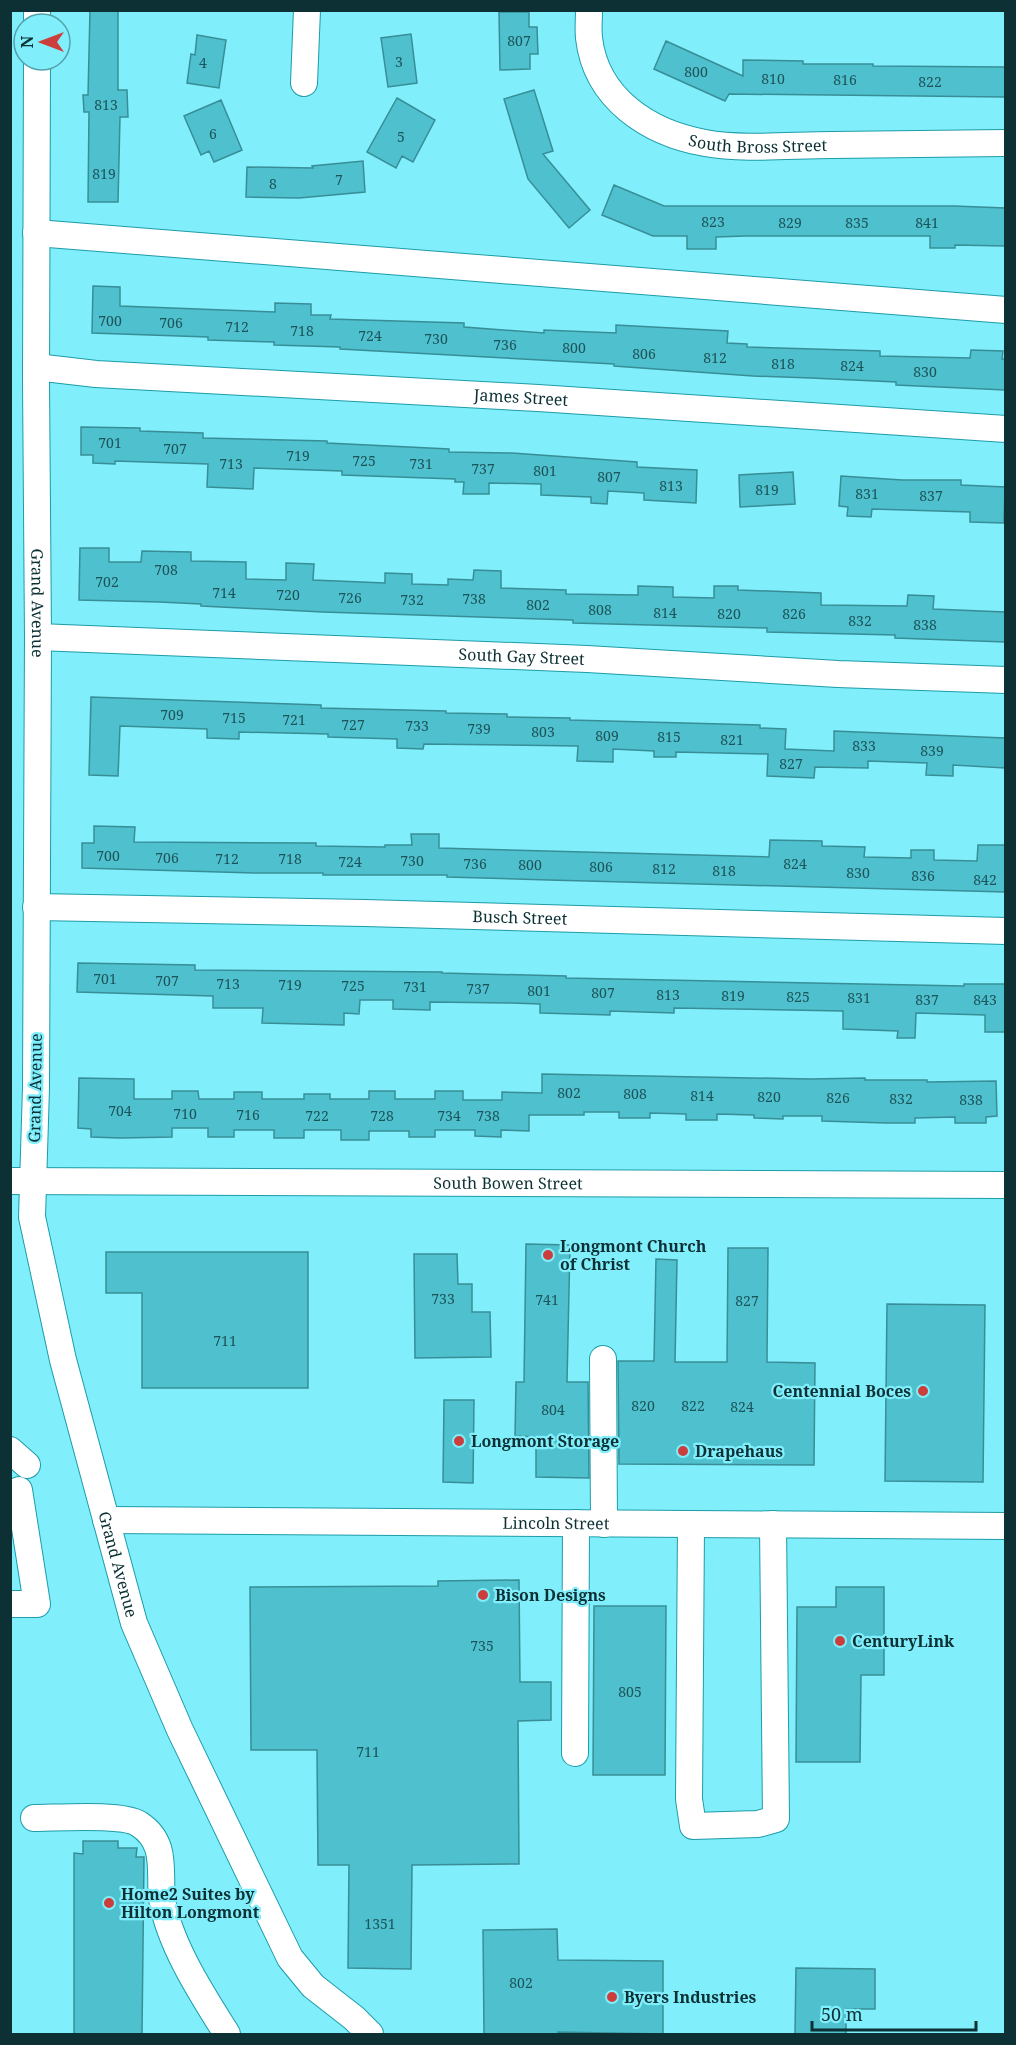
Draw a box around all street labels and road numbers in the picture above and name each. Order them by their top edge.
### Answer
street label: South Bross Street [686,129,828,158]
street label: James Street [472,383,569,411]
street label: Grand Avenue [26,548,49,658]
street label: South Gay Street [458,643,585,670]
street label: Busch Street [472,905,568,930]
street label: Grand Avenue [23,1033,47,1143]
street label: South Bowen Street [433,1172,583,1194]
street label: Grand Avenue [93,1509,143,1620]
street label: Lincoln Street [503,1512,610,1534]

